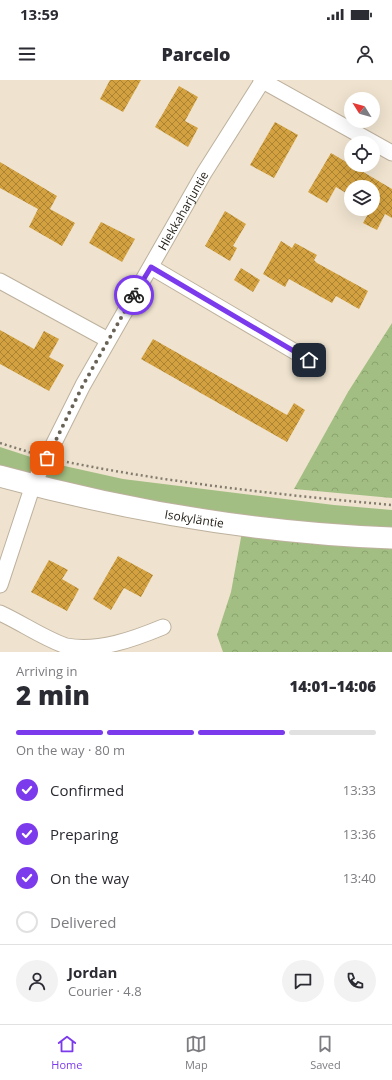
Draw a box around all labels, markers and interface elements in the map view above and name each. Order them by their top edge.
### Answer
text: 13:59 [20,4,59,24]
text: Parcelo [161,42,231,66]
icon: menu [16,43,38,65]
icon: person [354,43,376,65]
north arrow [344,92,380,128]
map controls [344,92,380,216]
button: locate [344,136,380,172]
street label: Hiekkaharjuntie [153,168,212,253]
button: layers [344,180,380,216]
courier [114,275,154,315]
icon: bike [123,284,145,306]
pin [292,343,326,377]
icon: home [298,349,320,371]
pin [30,441,64,475]
icon: bag [36,447,58,469]
street label: Isokyläntie [163,505,225,531]
text: Arriving in [16,662,78,680]
text: 14:01–14:06 [290,676,376,696]
text: 2 min [16,677,90,713]
text: On the way · 80 m [16,741,125,759]
icon: check [16,779,38,801]
text: Confirmed [50,780,124,800]
text: 13:33 [343,781,376,799]
icon: check [16,823,38,845]
text: Preparing [50,824,118,844]
text: 13:36 [343,825,376,843]
icon: check [16,867,38,889]
text: On the way [50,868,129,888]
text: 13:40 [343,869,376,887]
text: Delivered [50,912,117,932]
button: person [16,960,58,1002]
button: chat [282,960,324,1002]
button: phone [334,960,376,1002]
text: Jordan [68,962,117,982]
text: Courier · 4.8 [68,982,142,1000]
tab: Home [51,1033,82,1072]
tab: Map [185,1033,208,1072]
tab: Saved [310,1033,341,1072]

